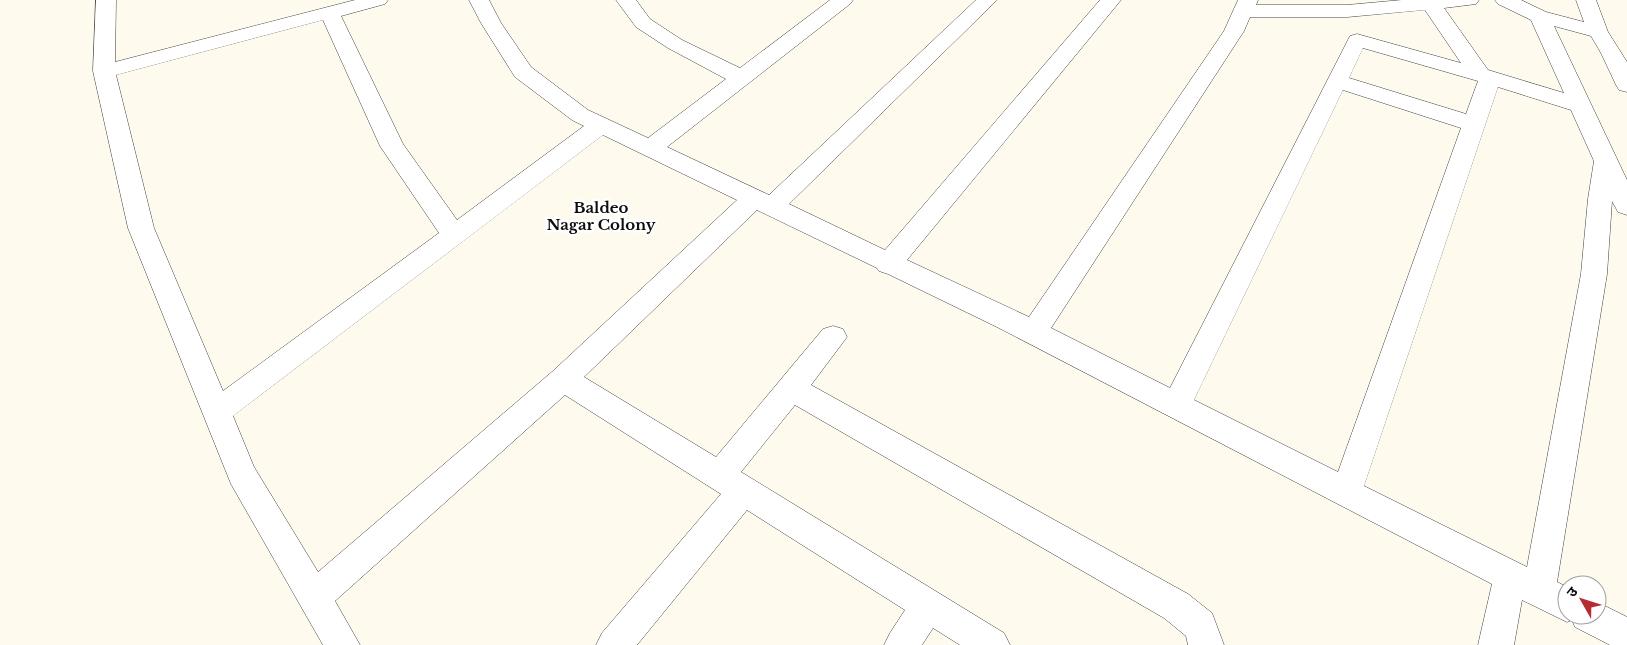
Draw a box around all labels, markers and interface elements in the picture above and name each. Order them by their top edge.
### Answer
district label: Baldeo Nagar Colony [547,198,656,234]
north arrow [1557,575,1607,625]
text: उ [1562,582,1582,601]

